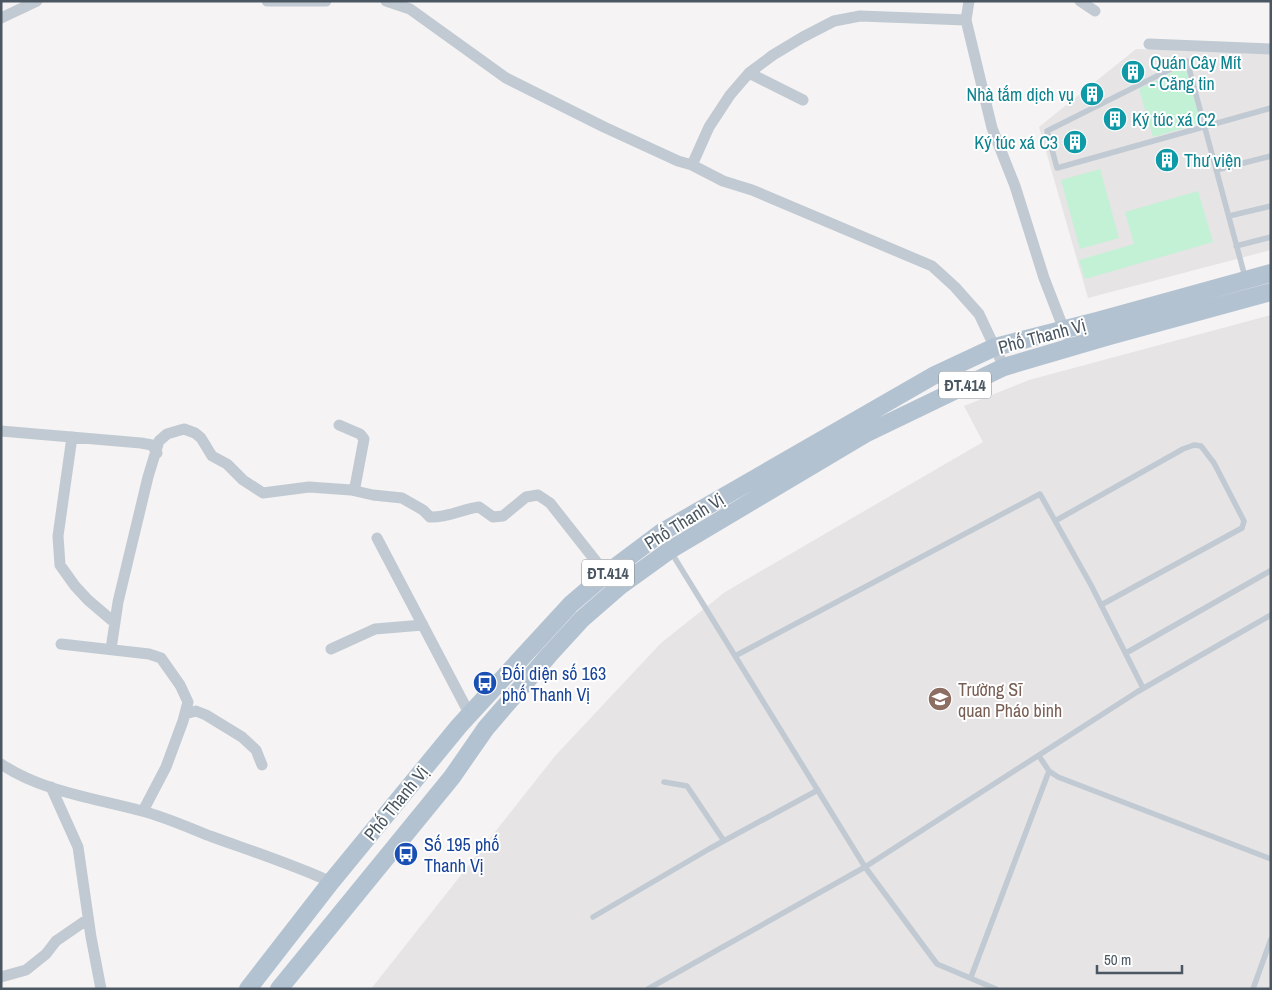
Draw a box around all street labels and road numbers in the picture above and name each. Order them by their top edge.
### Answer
street label: Phố Thanh Vị [995,312,1089,360]
road number: ĐT.414 [939,372,991,398]
street label: Phố Thanh Vị [639,487,729,555]
road number: ĐT.414 [582,560,634,586]
street label: Phố Thanh Vị [358,760,434,846]

